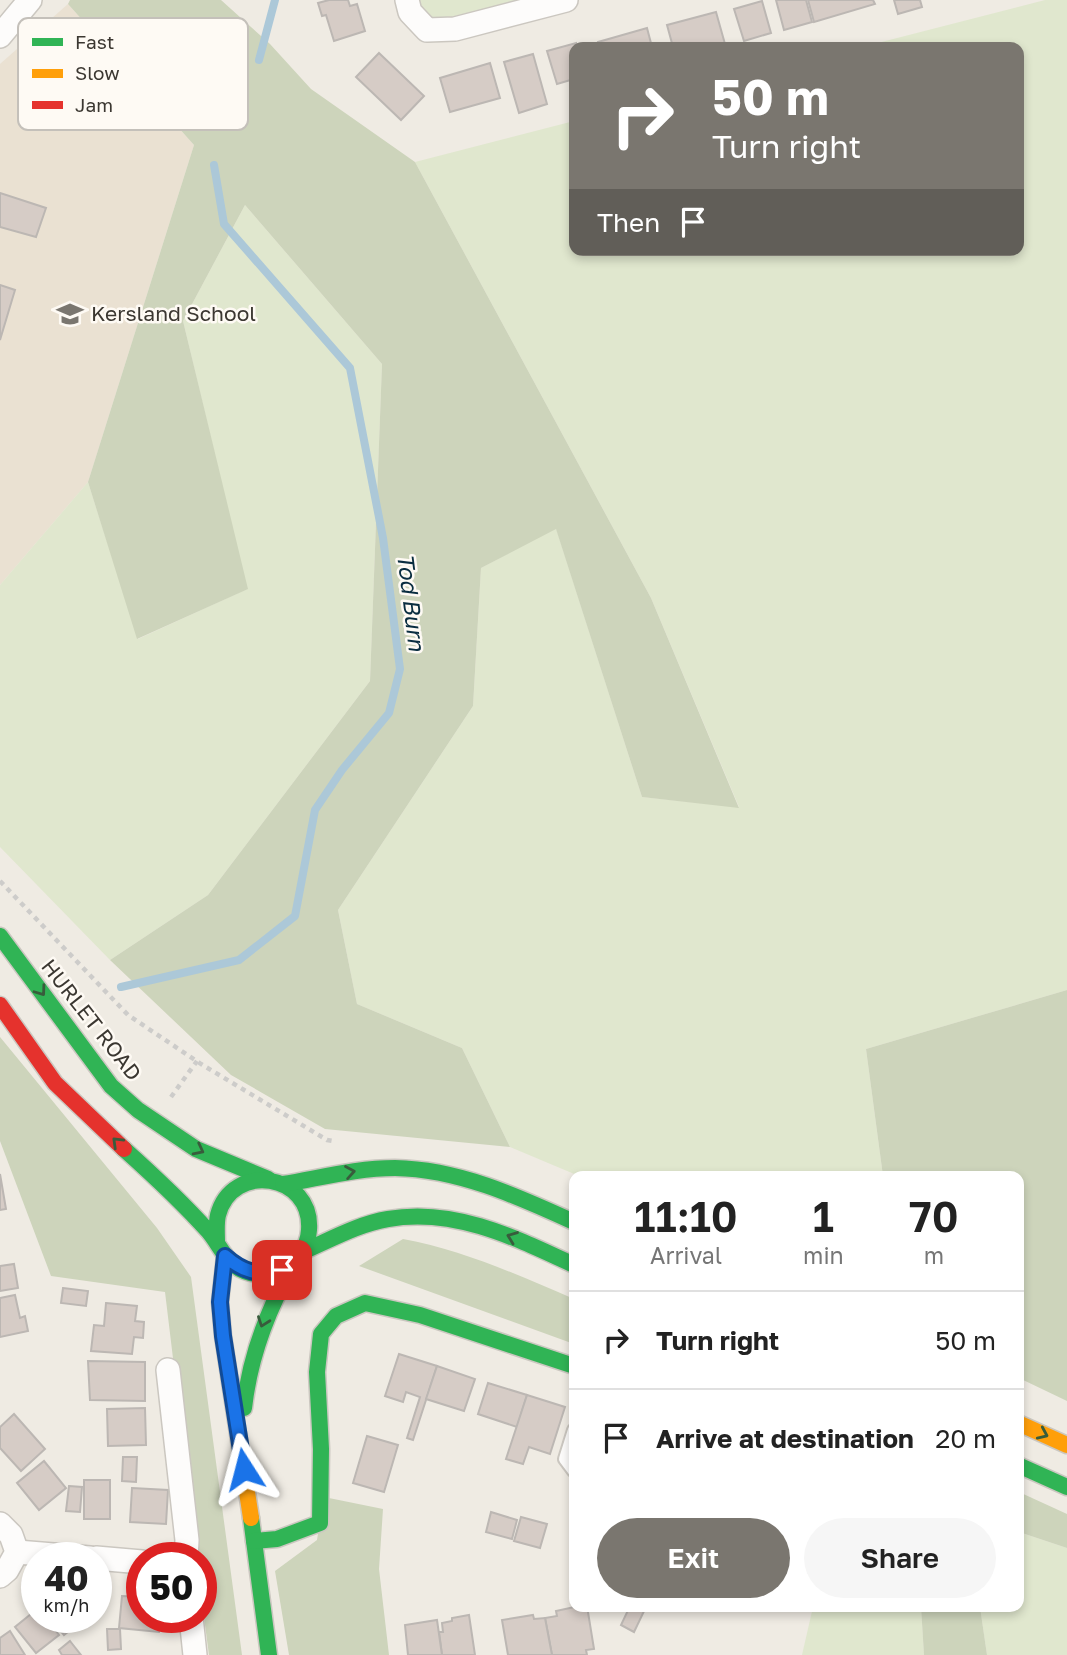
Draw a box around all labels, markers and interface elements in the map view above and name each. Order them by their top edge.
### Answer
legend [18,18,248,130]
text: Fast [75,30,114,53]
text: Slow [75,61,120,84]
text: 50 m [712,67,829,126]
icon: right [597,70,688,161]
text: Jam [75,93,113,116]
text: Turn right [712,127,861,165]
icon: arrive [674,203,712,241]
text: Then [597,207,660,238]
school or university icon: Kersland School [55,299,85,329]
place label: Kersland School [91,300,256,326]
water label: Tod Burn [392,551,432,653]
street label: HURLET ROAD [36,953,147,1085]
one-way arrow [32,983,45,996]
one-way arrow [112,1138,125,1151]
one-way arrow [192,1142,204,1156]
one-way arrow [344,1166,356,1181]
text: 11:10 [634,1191,738,1241]
text: 1 [813,1191,834,1241]
text: 70 [909,1191,959,1241]
one-way arrow [506,1232,518,1246]
pin [252,1240,312,1300]
text: Arrival [650,1241,722,1269]
text: min [803,1241,844,1269]
text: m [924,1241,944,1269]
icon: arrive [263,1251,301,1289]
one-way arrow [258,1316,272,1328]
icon: right [597,1321,635,1359]
text: Turn right [656,1325,779,1356]
text: 50 m [935,1325,996,1356]
icon: arrive [597,1419,635,1457]
text: Arrive at destination [656,1423,914,1454]
text: 20 m [935,1423,996,1454]
one-way arrow [1036,1426,1048,1440]
position arrow [207,1432,281,1506]
button: Exit [597,1518,790,1598]
button: Share [804,1518,996,1598]
speed limit sign: 50 [126,1542,217,1633]
text: 40 [44,1557,89,1599]
text: km/h [44,1594,89,1616]

